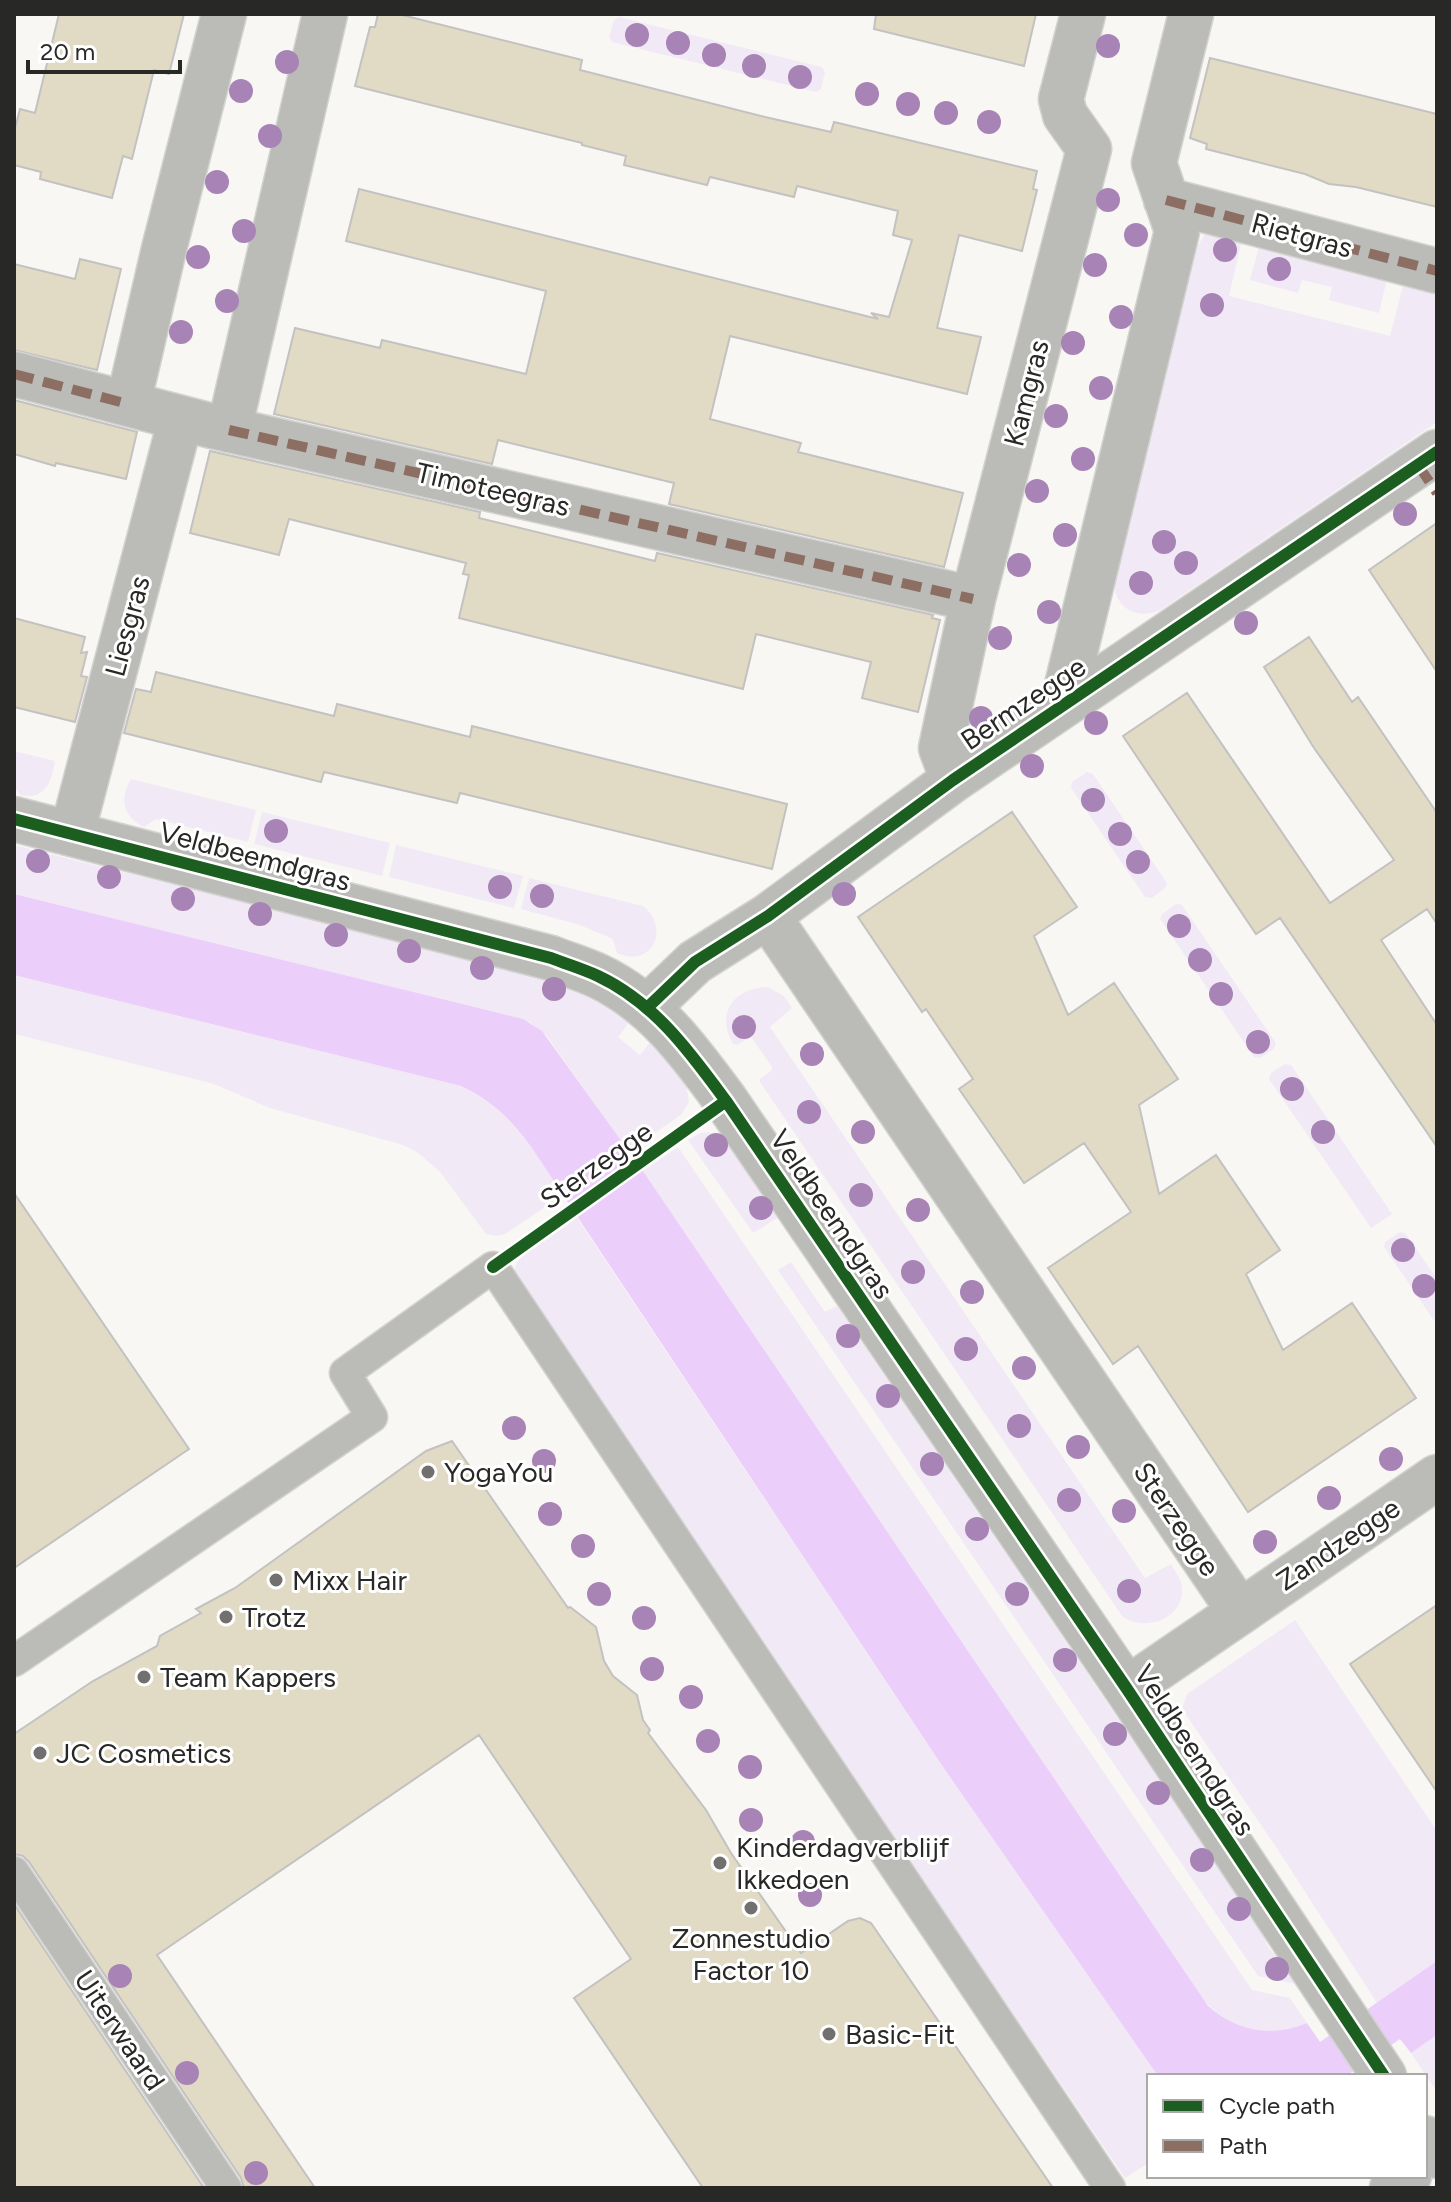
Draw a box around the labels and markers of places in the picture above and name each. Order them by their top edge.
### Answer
place label: YogaYou [444,1455,553,1489]
marker: YogaYou [419,1463,437,1481]
place label: Mixx Hair [292,1563,408,1597]
marker: Mixx Hair [267,1571,285,1589]
place label: Trotz [242,1600,306,1634]
marker: Trotz [217,1608,235,1626]
place label: Team Kappers [160,1660,336,1694]
marker: Team Kappers [135,1668,153,1686]
place label: JC Cosmetics [56,1736,231,1770]
marker: JC Cosmetics [31,1744,49,1762]
place label: Kinderdagverblijf Ikkedoen [736,1830,950,1896]
marker: Kinderdagverblijf Ikkedoen [711,1854,729,1872]
marker: Zonnestudio Factor 10 [742,1899,760,1917]
place label: Zonnestudio Factor 10 [671,1921,831,1987]
place label: Basic-Fit [845,2017,955,2051]
marker: Basic-Fit [820,2025,838,2043]

